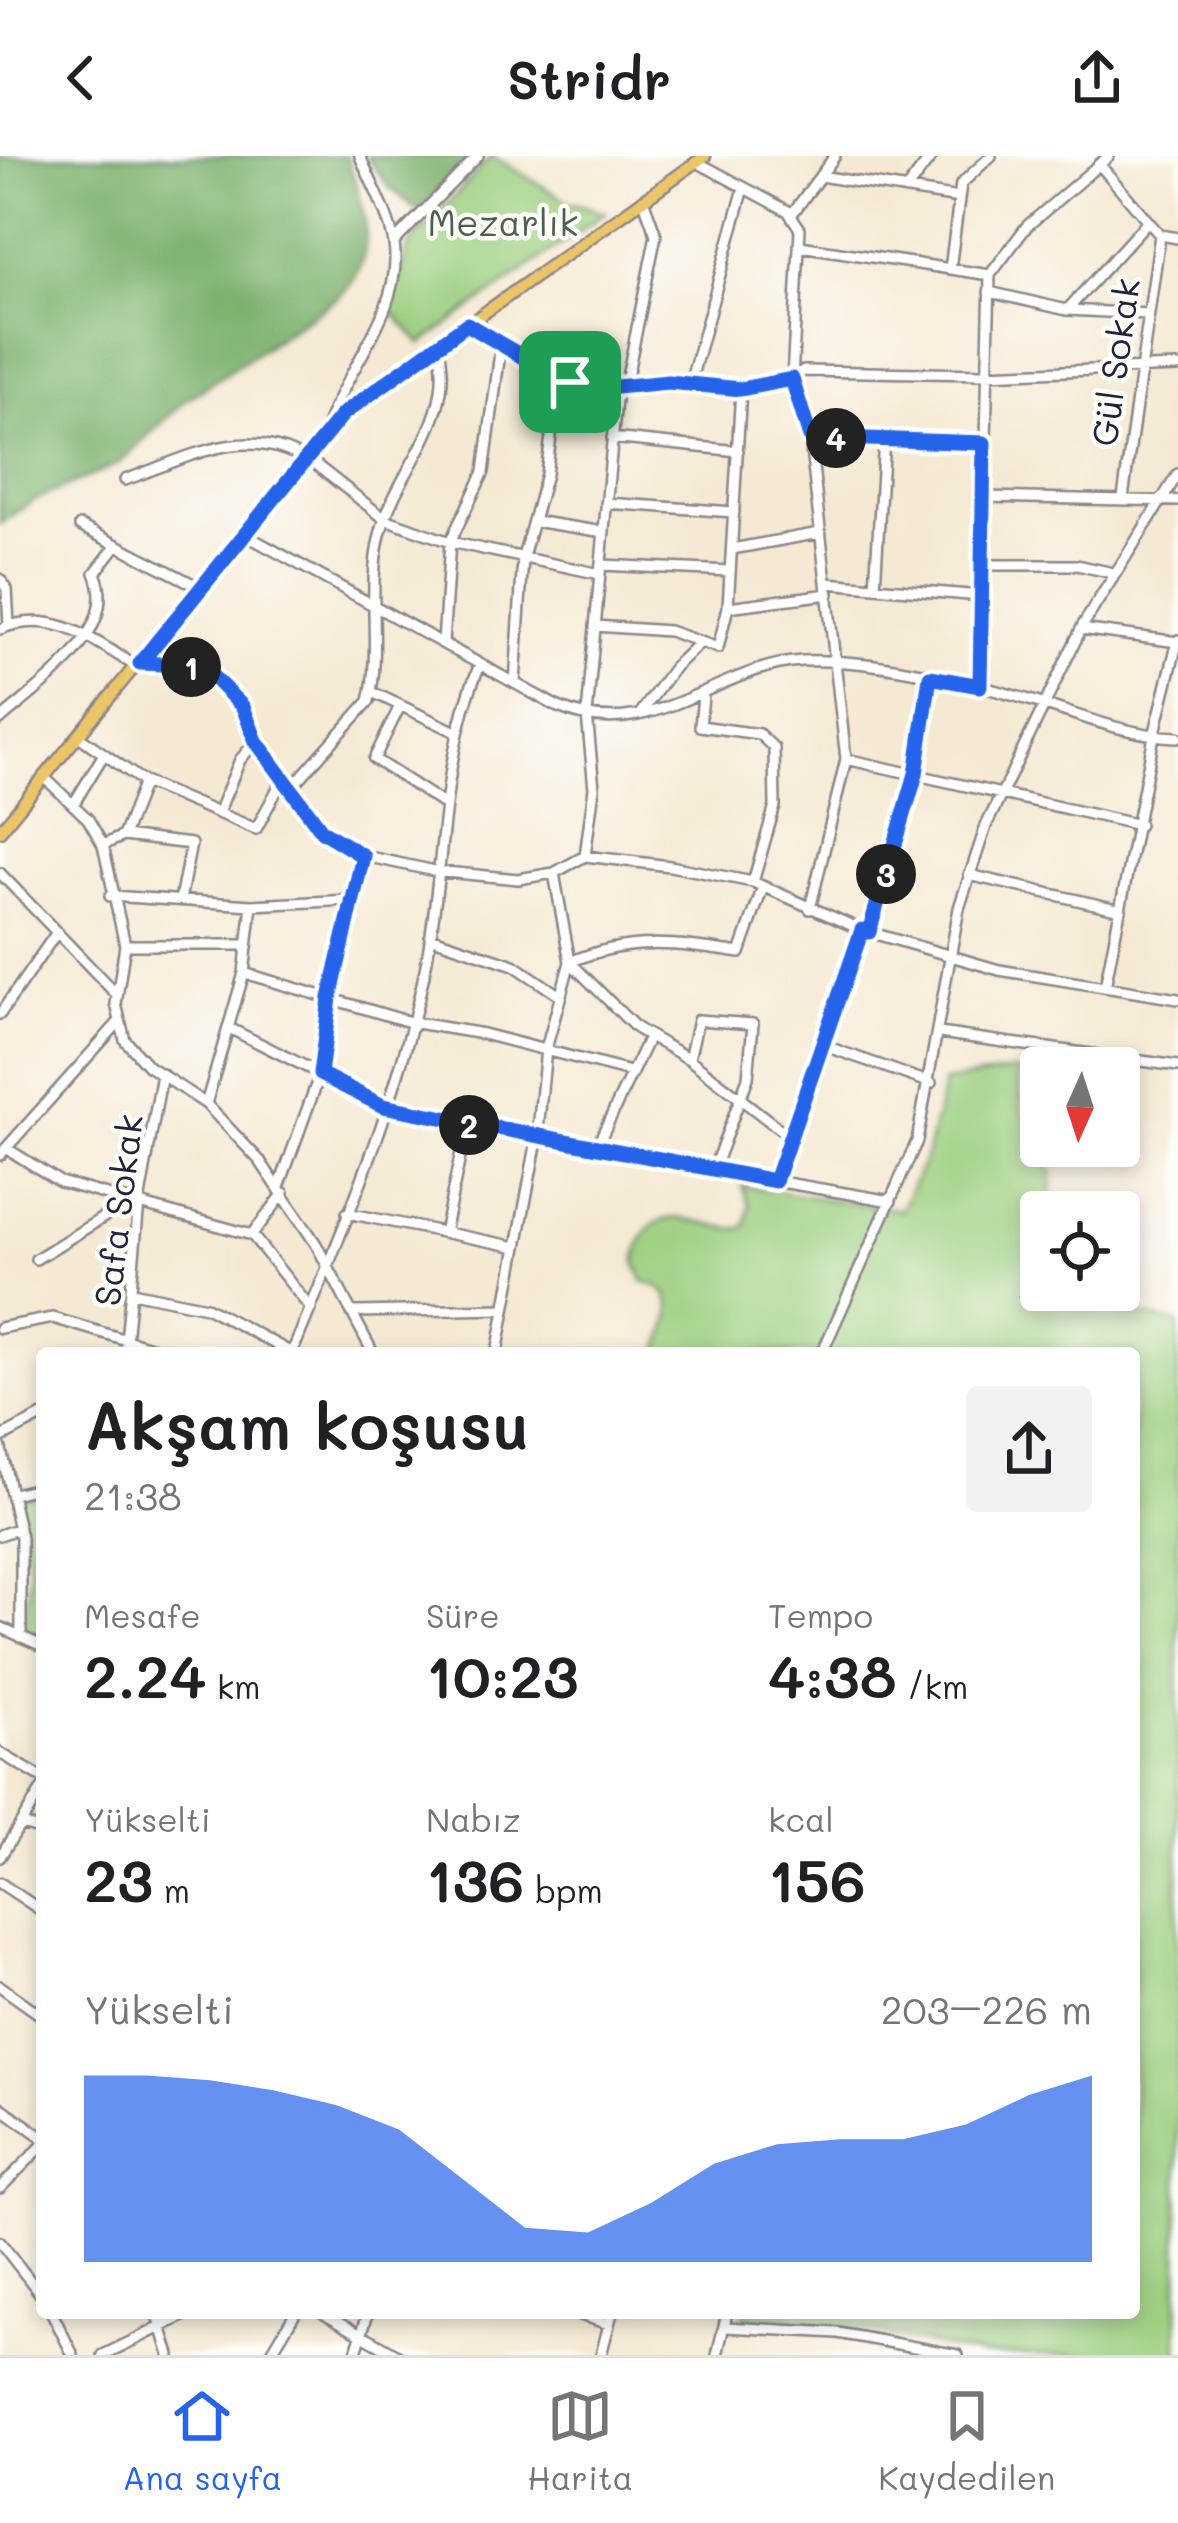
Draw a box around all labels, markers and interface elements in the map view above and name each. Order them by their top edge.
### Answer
text: Stridr [507,43,671,114]
icon: back [48,45,114,111]
icon: share [1064,45,1130,111]
park label: Mezarlık [428,198,578,245]
street label: Gül Sokak [1079,275,1149,449]
pin [519,331,621,433]
icon: arrive [537,349,603,415]
pin: 4 [806,408,866,468]
text: 4 [826,416,846,459]
pin: 1 [161,637,221,697]
text: 1 [184,645,198,688]
pin: 3 [856,844,916,904]
text: 3 [876,852,896,895]
north arrow [1020,1047,1140,1167]
map controls [1020,1047,1140,1311]
pin: 2 [439,1095,499,1155]
text: 2 [460,1103,478,1146]
street label: Safa Sokak [82,1111,152,1309]
button: locate [1020,1191,1140,1311]
text: Akşam koşusu [84,1381,530,1467]
button: share [966,1386,1092,1512]
text: 21:38 [84,1469,182,1520]
text: Mesafe [84,1593,201,1636]
text: Süre [426,1593,500,1636]
text: Tempo [768,1593,873,1636]
text: 2.24 [84,1636,206,1714]
text: 10:23 [426,1636,579,1714]
text: 4:38 [768,1636,897,1714]
text: km [206,1664,261,1707]
text: /km [897,1664,968,1707]
text: Yükselti [84,1797,211,1840]
text: Nabız [426,1797,521,1840]
text: kcal [768,1797,834,1840]
text: 23 [84,1840,153,1918]
text: 136 [426,1840,525,1918]
text: 156 [768,1840,866,1918]
text: m [153,1868,190,1911]
text: bpm [525,1868,603,1911]
text: Yükselti [84,1983,234,2034]
text: 203–226 m [881,1983,1092,2034]
tab: Ana sayfa [123,2383,282,2498]
tab: Harita [527,2383,633,2498]
tab: Kaydedilen [878,2383,1055,2498]

